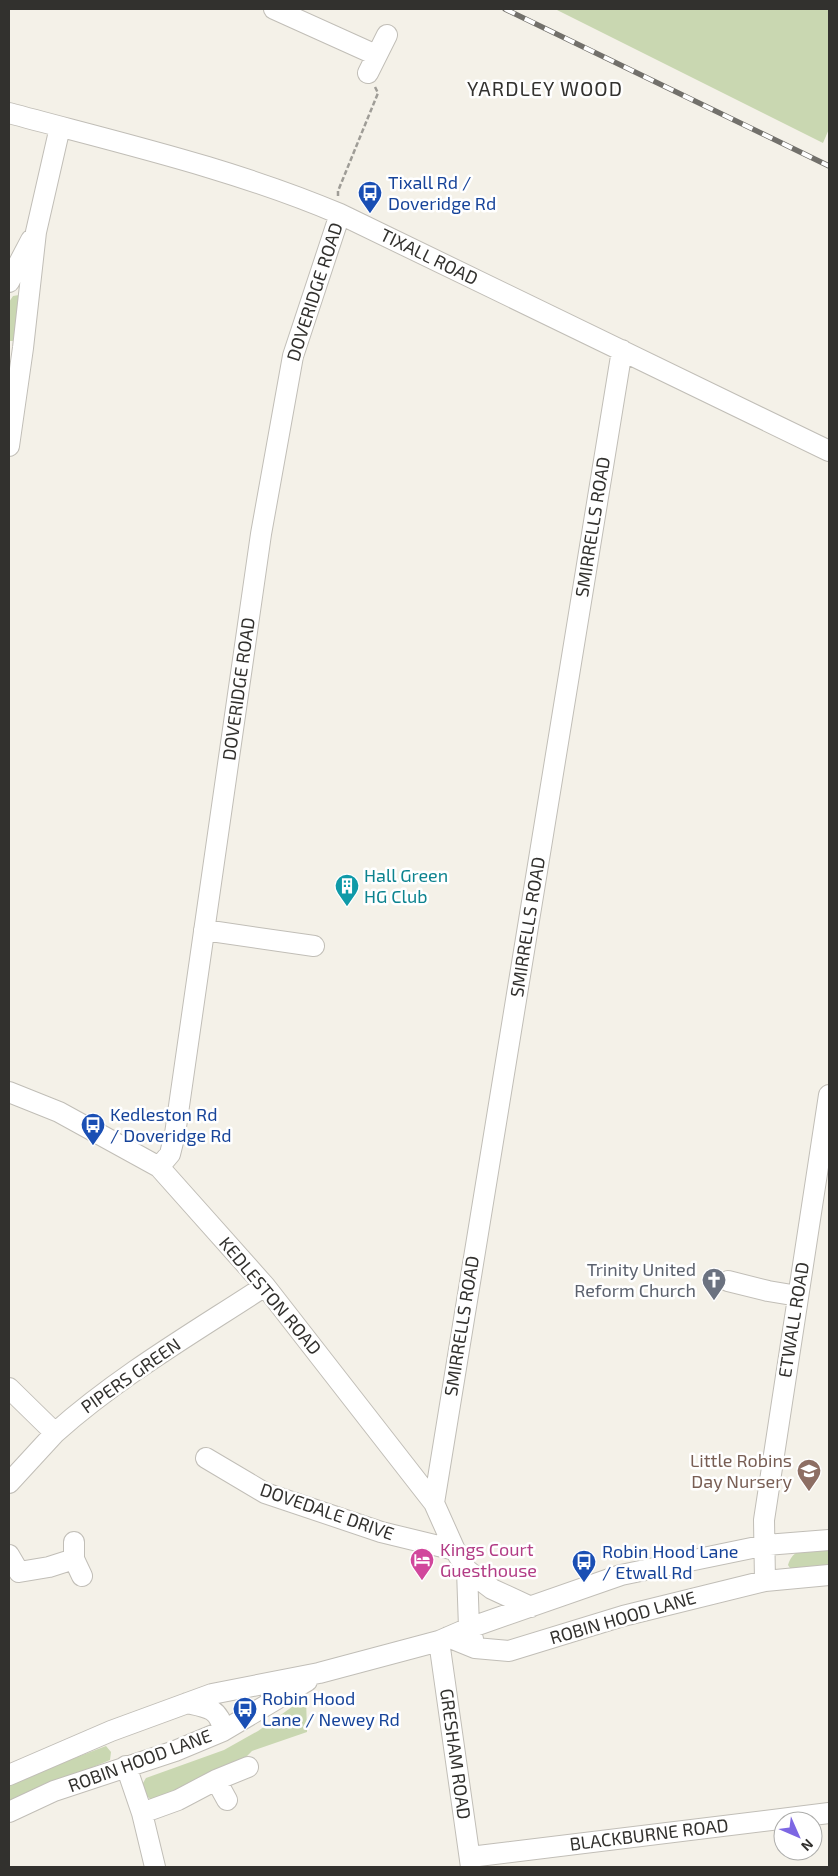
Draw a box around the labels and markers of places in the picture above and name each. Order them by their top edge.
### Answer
place label: Tixall Rd / Doveridge Rd [388,171,496,214]
bus stop icon: Tixall Rd / Doveridge Rd [357,180,383,214]
place label: Hall Green HG Club [364,864,448,907]
building icon: Hall Green HG Club [334,873,360,907]
place label: Kedleston Rd / Doveridge Rd [110,1103,232,1146]
bus stop icon: Kedleston Rd / Doveridge Rd [80,1112,106,1146]
place label: Trinity United Reform Church [574,1258,696,1301]
church icon: Trinity United Reform Church [701,1267,727,1301]
place label: Little Robins Day Nursery [690,1449,792,1492]
school or university icon: Little Robins Day Nursery [796,1458,822,1492]
place label: Kings Court Guesthouse [440,1538,537,1581]
place label: Robin Hood Lane / Etwall Rd [602,1540,739,1583]
hotel icon: Kings Court Guesthouse [409,1547,435,1581]
bus stop icon: Robin Hood Lane / Etwall Rd [571,1549,597,1583]
place label: Robin Hood Lane / Newey Rd [262,1687,400,1730]
bus stop icon: Robin Hood Lane / Newey Rd [232,1696,258,1730]

